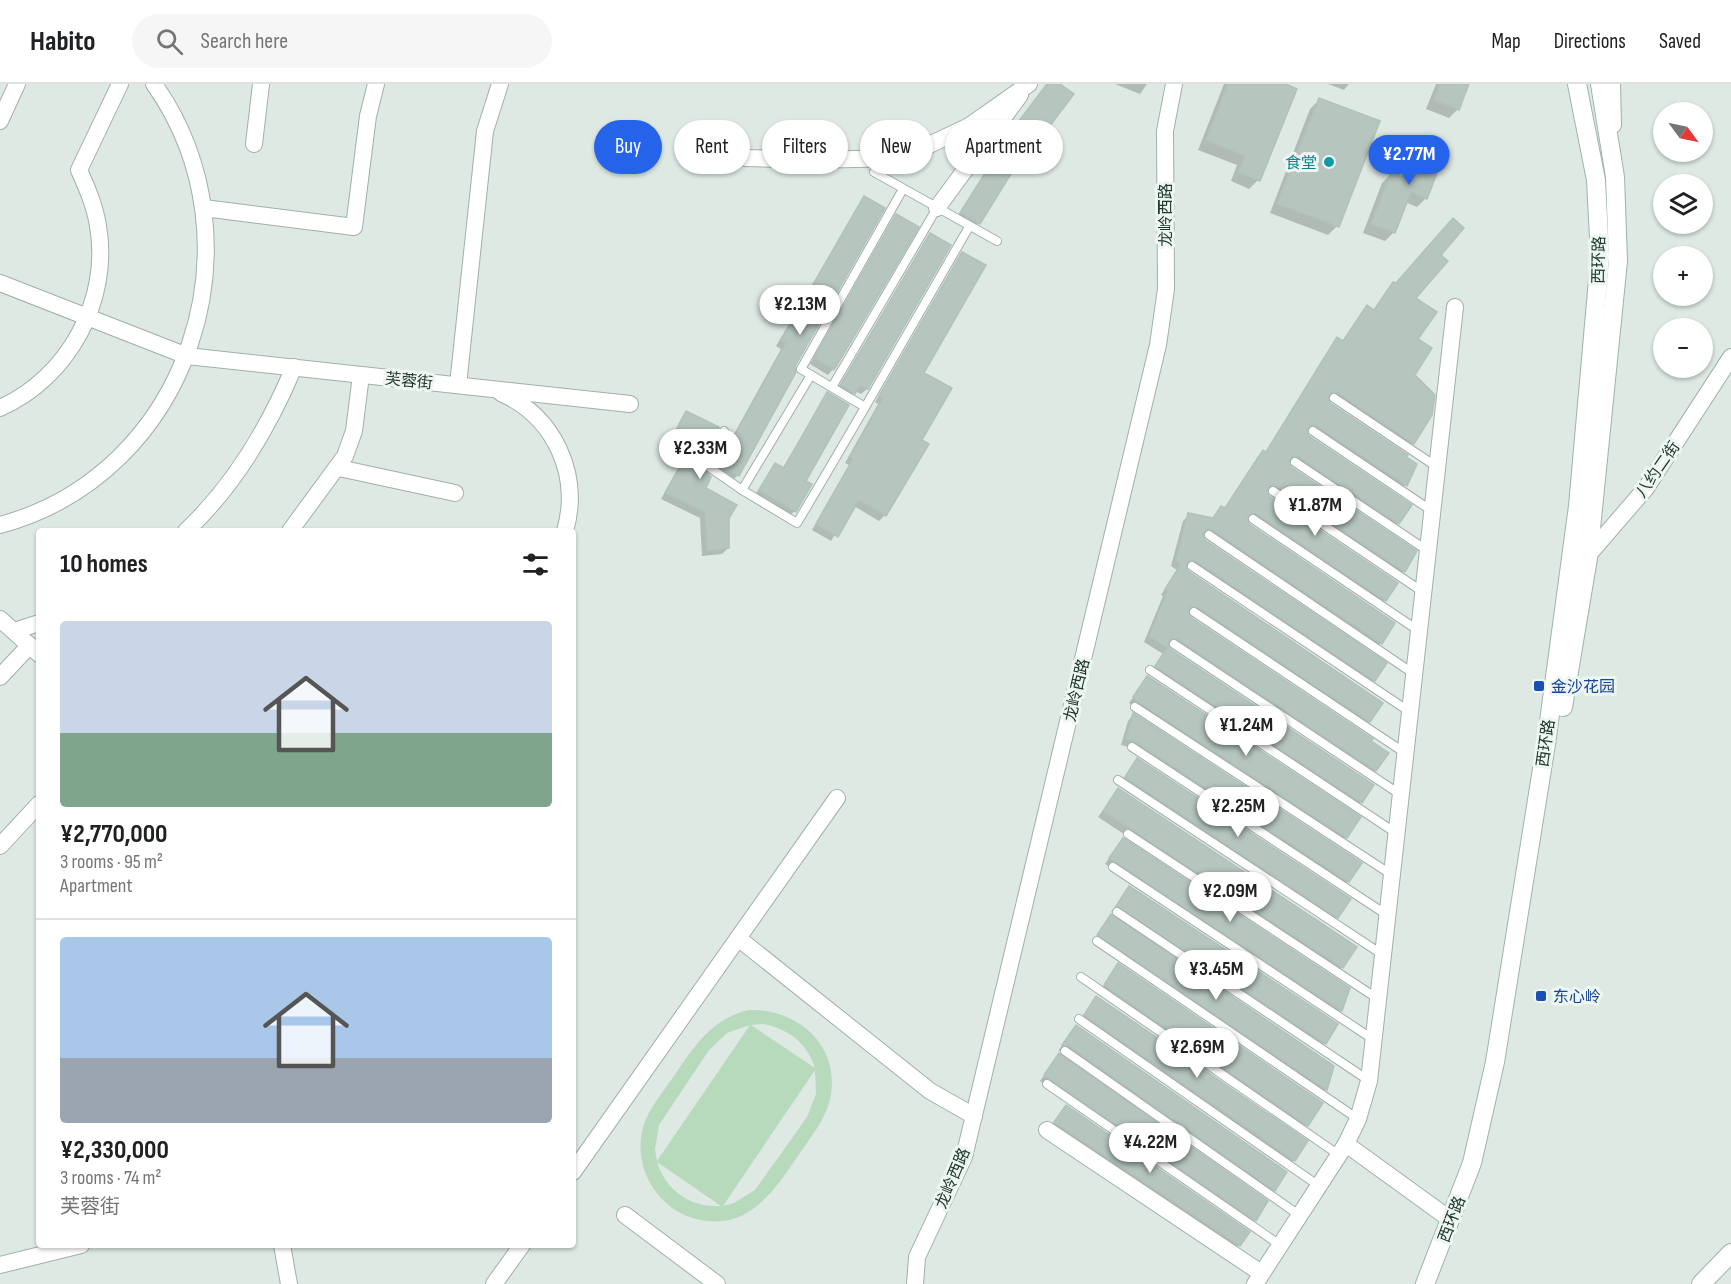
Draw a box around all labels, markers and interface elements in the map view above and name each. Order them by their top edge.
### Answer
search box [132,14,552,68]
text: Habito [30,25,96,58]
icon: search [153,25,186,58]
text: Search here [201,28,288,55]
text: Map [1491,29,1521,54]
text: Directions [1554,29,1626,54]
text: Saved [1659,29,1701,54]
north arrow [1653,102,1713,162]
map controls [1653,102,1713,378]
chip: Buy [594,120,662,174]
chip: Rent [674,120,750,174]
chip: Filters [762,120,848,174]
chip: New [860,120,933,174]
chip: Apartment [945,120,1063,174]
pin: ¥2.77M [1360,135,1458,186]
text: ¥2.77M [1383,142,1436,166]
place label: 食堂 [1285,154,1317,173]
marker: 食堂 [1322,155,1336,169]
button: layers [1653,174,1713,234]
street label: 龙岭西路 [1157,183,1176,247]
street label: 西环路 [1590,236,1609,284]
button: + [1653,246,1713,306]
pin: ¥2.13M [751,285,849,336]
text: ¥2.13M [773,292,827,316]
button: − [1653,318,1713,378]
street label: 芙蓉街 [384,370,434,393]
pin: ¥2.33M [651,429,749,480]
text: ¥2.33M [673,436,727,460]
street label: 八约二街 [1632,438,1684,502]
pin: ¥1.87M [1266,486,1364,537]
text: ¥1.87M [1288,493,1342,517]
icon: filters [519,548,552,581]
text: 10 homes [60,549,148,580]
street label: 龙岭西路 [1061,657,1094,724]
icon: home [252,660,360,768]
place label: 金沙花园 [1551,678,1615,697]
marker: 金沙花园 [1532,679,1546,693]
pin: ¥1.24M [1197,706,1295,757]
text: ¥1.24M [1219,713,1273,737]
street label: 西环路 [1534,718,1559,768]
pin: ¥2.25M [1189,787,1287,838]
text: ¥2.25M [1211,794,1265,818]
text: ¥2,770,000 [60,819,167,850]
text: 3 rooms · 95 m² [60,850,163,874]
pin: ¥2.09M [1181,872,1279,923]
text: Apartment [60,874,133,898]
text: ¥2.09M [1203,879,1257,903]
pin: ¥3.45M [1167,950,1265,1001]
text: ¥3.45M [1189,957,1243,981]
icon: home [252,976,360,1084]
place label: 东心岭 [1553,988,1601,1007]
marker: 东心岭 [1534,989,1548,1003]
pin: ¥2.69M [1148,1028,1246,1079]
text: ¥2.69M [1170,1035,1224,1059]
pin: ¥4.22M [1101,1123,1199,1174]
text: ¥4.22M [1123,1130,1177,1154]
text: ¥2,330,000 [60,1135,169,1166]
street label: 龙岭西路 [932,1145,975,1212]
text: 3 rooms · 74 m² [60,1166,162,1190]
street label: 西环路 [1435,1194,1470,1245]
text: 芙蓉街 [60,1195,120,1219]

